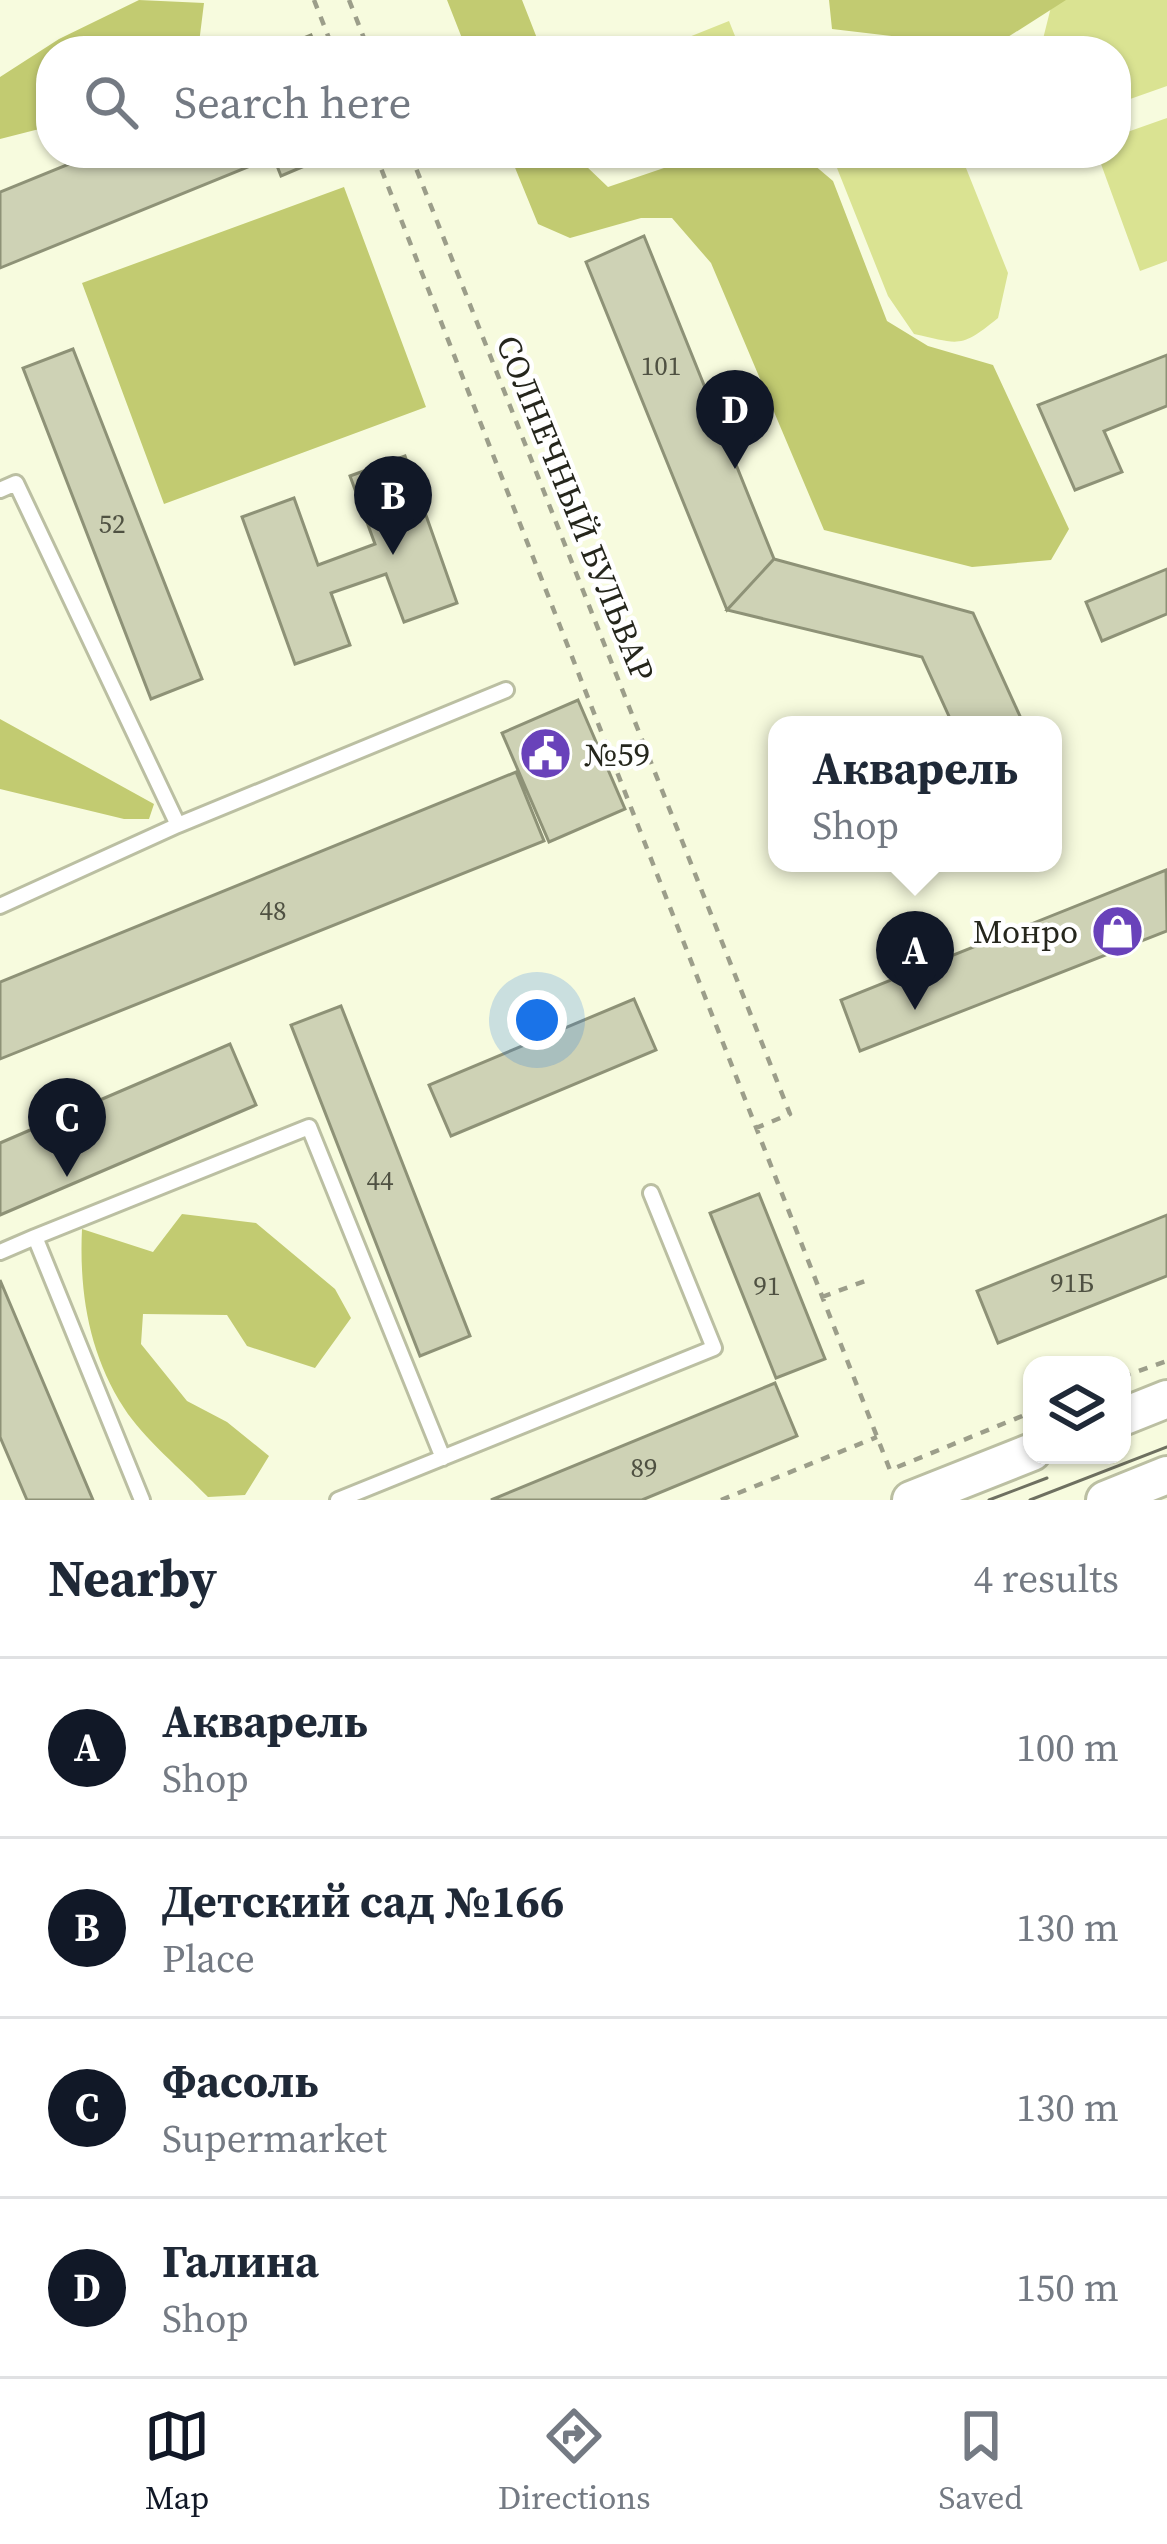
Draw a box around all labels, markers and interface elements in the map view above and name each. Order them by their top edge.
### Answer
search box [36,36,1131,168]
icon: search [78,69,144,135]
text: Search here [174,71,411,133]
street label: СОЛНЕЧНЫЙ БУЛЬВАР [486,329,665,688]
house number: 101 [641,347,681,384]
pin: D [696,370,774,469]
pin: B [354,456,432,555]
house number: 52 [99,505,126,542]
popup [768,716,1062,872]
public building icon: №59 [517,726,573,782]
place label: №59 [584,732,650,777]
text: Акварель [812,737,1018,799]
text: Shop [812,799,899,852]
house number: 48 [260,892,287,929]
shop icon: Монро [1089,903,1145,959]
place label: Монро [973,909,1078,954]
pin: A [876,911,954,1010]
your location [507,990,567,1050]
pin: C [28,1078,106,1177]
house number: 44 [367,1162,394,1199]
house number: 91Б [1050,1264,1094,1301]
house number: 91 [754,1267,781,1304]
map controls [1023,1356,1131,1464]
button: layers [1023,1356,1131,1464]
house number: 89 [631,1449,658,1486]
text: Nearby [48,1543,217,1613]
text: 4 results [974,1552,1119,1605]
text: Акварель [162,1690,368,1752]
text: A [74,1721,100,1774]
text: 100 m [1016,1721,1119,1774]
text: Shop [162,1752,249,1805]
text: Детский сад №166 [162,1870,564,1932]
text: B [74,1901,100,1954]
text: 130 m [1016,1901,1119,1954]
text: Place [162,1932,255,1985]
text: Фасоль [162,2050,318,2112]
text: C [75,2081,99,2134]
text: 130 m [1016,2081,1119,2134]
text: Supermarket [162,2112,387,2165]
text: Галина [162,2230,319,2292]
text: D [73,2261,101,2314]
text: 150 m [1016,2261,1119,2314]
text: Shop [162,2292,249,2345]
tab: Map [144,2403,210,2520]
tab: Directions [498,2403,651,2520]
tab: Saved [938,2403,1023,2520]

